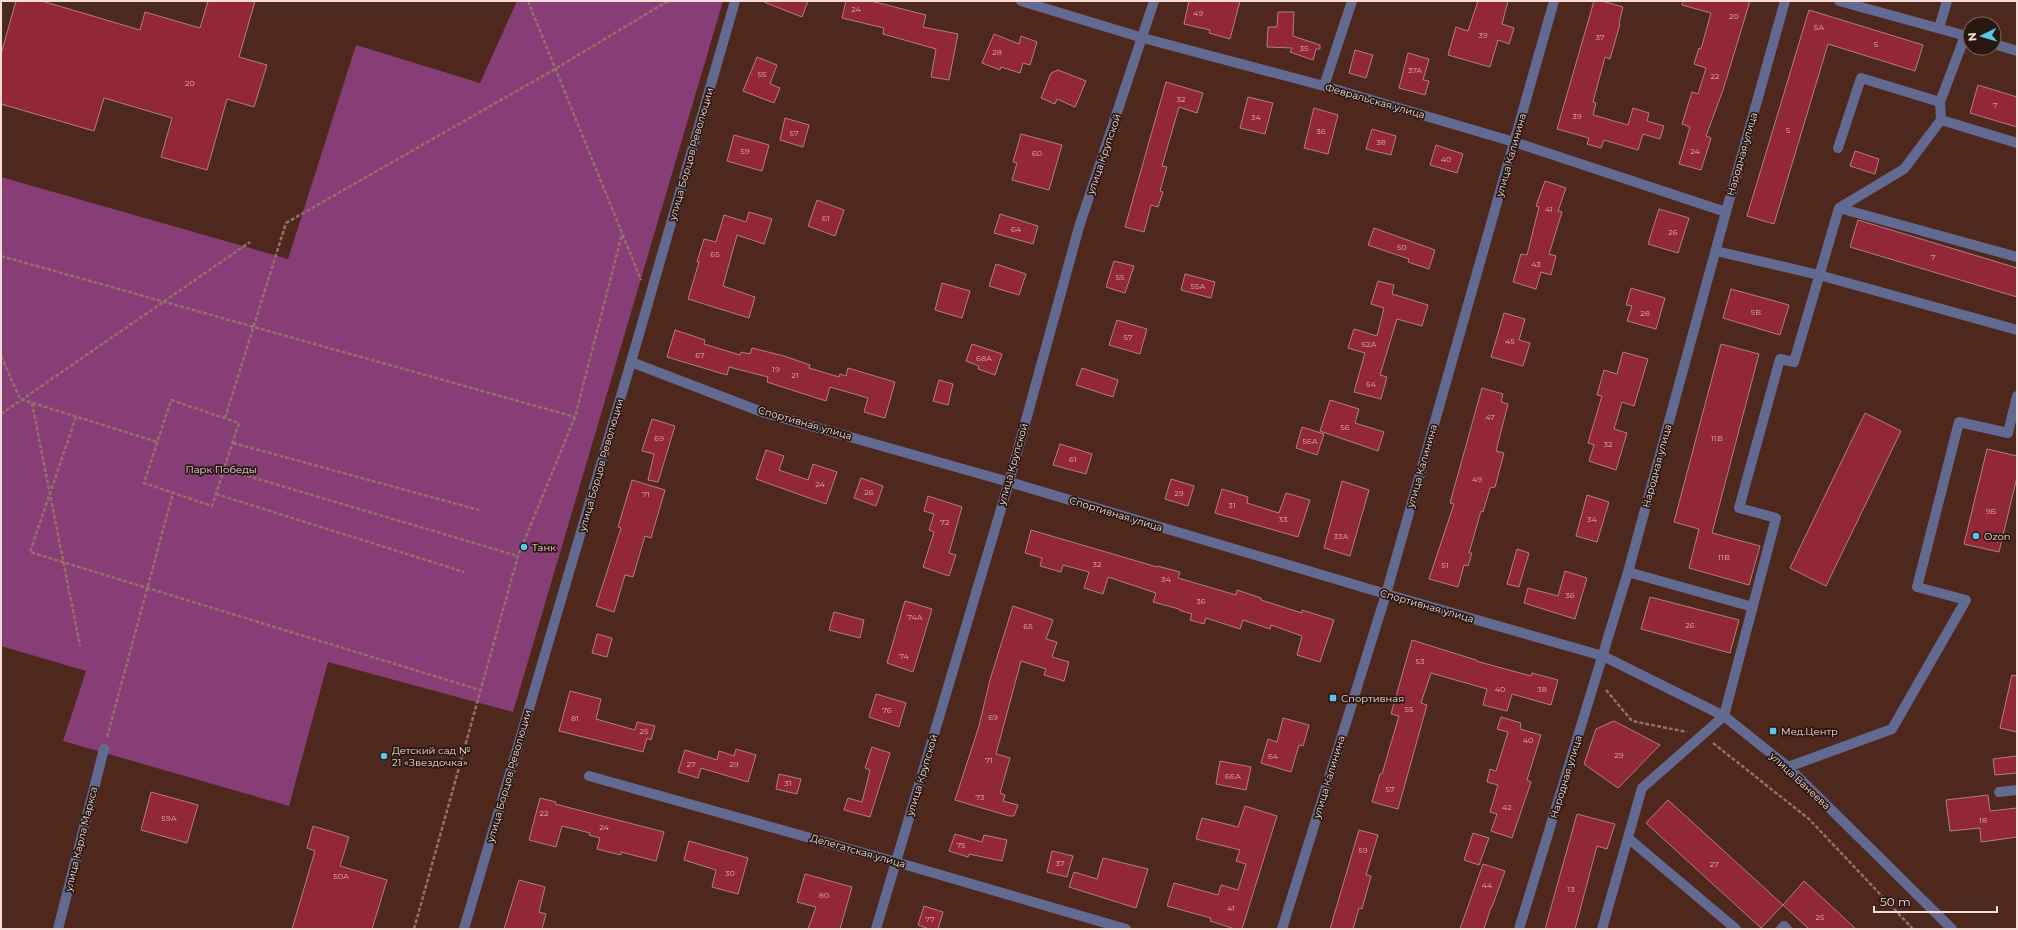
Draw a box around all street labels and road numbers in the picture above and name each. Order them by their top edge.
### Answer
street label: Февральская улица [1324,81,1426,121]
street label: улица Борцов Революции [666,86,716,223]
street label: Народная улица [1724,111,1760,197]
street label: улица Крупской [1084,112,1124,197]
street label: улица Калинина [1493,112,1529,199]
street label: улица Борцов Революции [576,397,626,534]
street label: Спортивная улица [757,403,853,443]
street label: улица Крупской [995,422,1031,507]
street label: улица Калинина [1404,423,1440,510]
street label: Народная улица [1640,423,1674,509]
street label: Спортивная улица [1068,494,1164,534]
street label: Спортивная улица [1379,586,1475,626]
street label: улица Борцов Революции [484,708,534,845]
street label: улица Крупской [903,733,941,818]
street label: улица Калинина [1310,734,1348,821]
street label: Народная улица [1547,734,1585,820]
street label: улица Ванеева [1766,749,1833,812]
street label: улица Карла Маркса [61,785,100,894]
street label: Делегатская улица [809,831,907,871]

